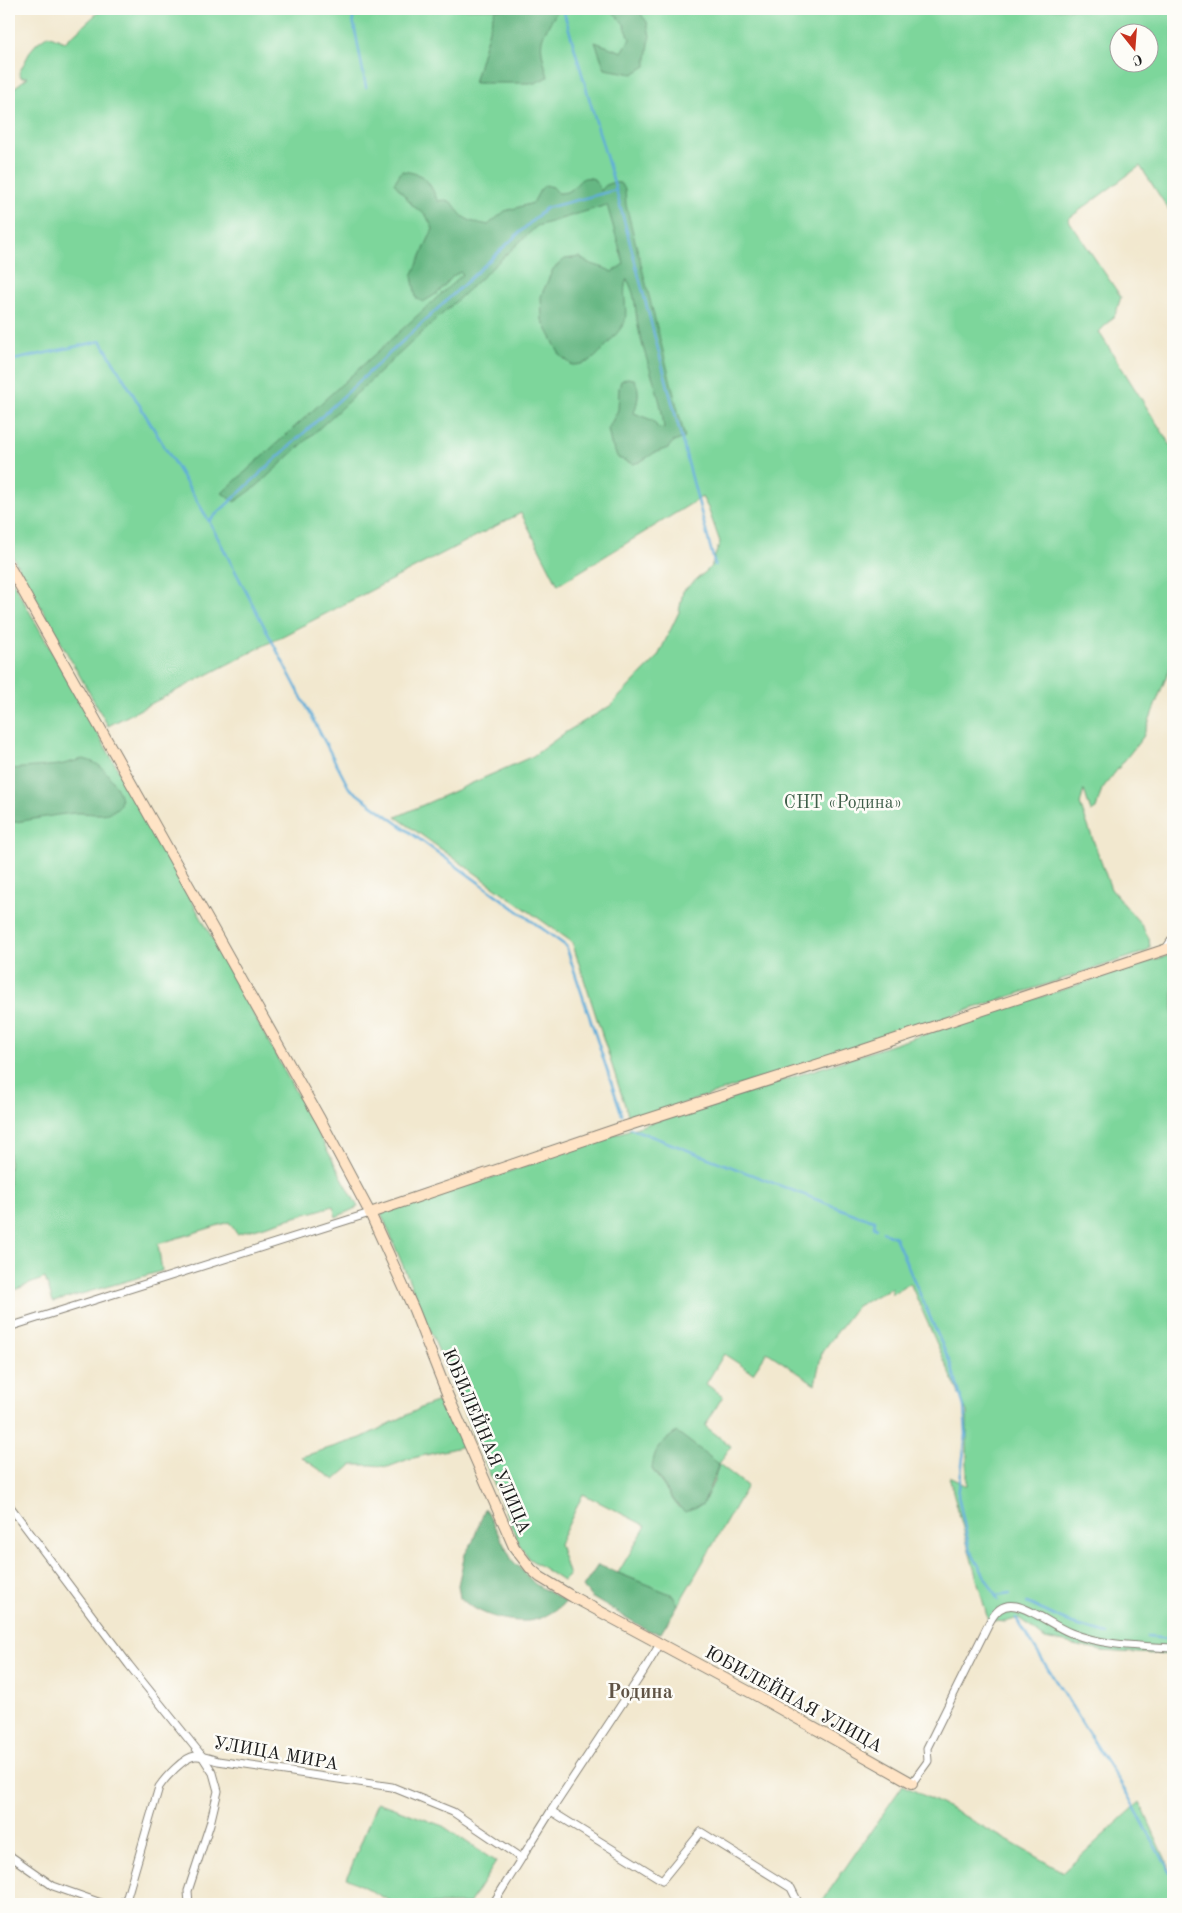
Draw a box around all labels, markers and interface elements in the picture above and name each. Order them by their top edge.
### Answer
north arrow [1110,22,1160,72]
text: С [1131,51,1144,68]
park label: СНТ «Родина» [784,794,902,812]
street label: ЮБИЛЕЙНАЯ УЛИЦА [439,1344,537,1537]
street label: ЮБИЛЕЙНАЯ УЛИЦА [702,1640,887,1756]
district label: Родина [607,1683,673,1703]
street label: УЛИЦА МИРА [212,1734,340,1774]

